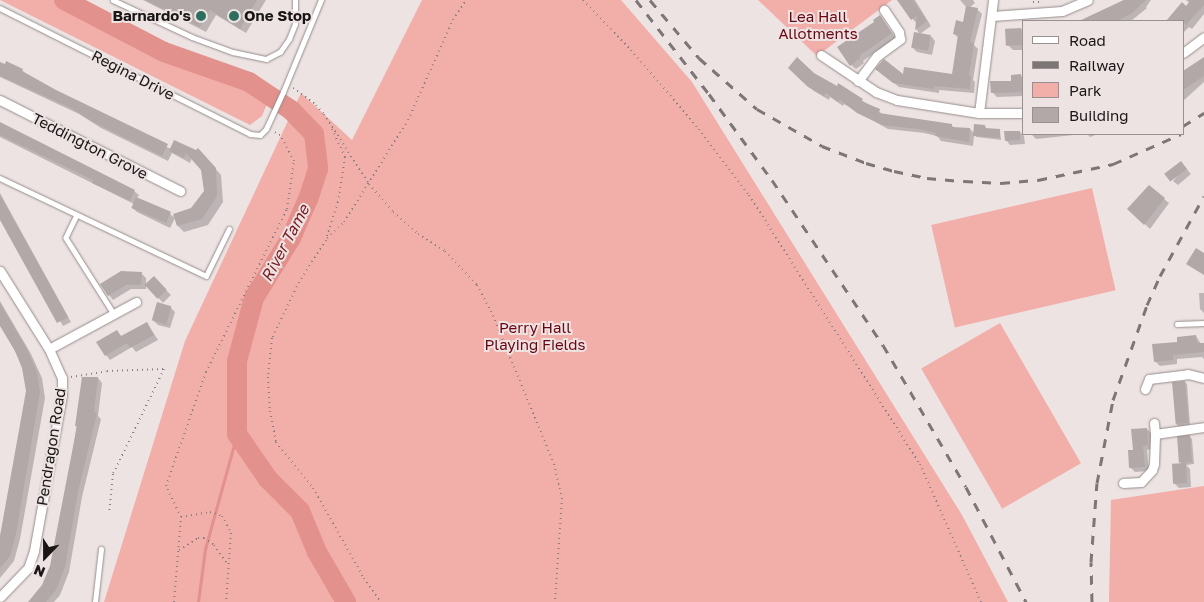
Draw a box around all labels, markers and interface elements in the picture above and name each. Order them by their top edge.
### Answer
place label: Barnardo's [112,7,191,25]
place label: One Stop [244,7,311,25]
park label: Lea Hall Allotments [778,7,858,42]
marker: Barnardo's [195,10,207,22]
marker: One Stop [228,10,240,22]
legend [1022,20,1184,135]
text: Road [1069,31,1106,49]
street label: Regina Drive [89,46,177,104]
text: Railway [1069,56,1125,74]
text: Park [1069,81,1101,99]
text: Building [1069,106,1129,124]
street label: Teddington Grove [29,109,151,183]
water label: River Tame [257,201,313,285]
park label: Perry Hall Playing Fields [485,318,585,353]
street label: Pendragon Road [33,387,69,507]
north arrow [20,532,70,582]
text: N [31,562,47,581]

